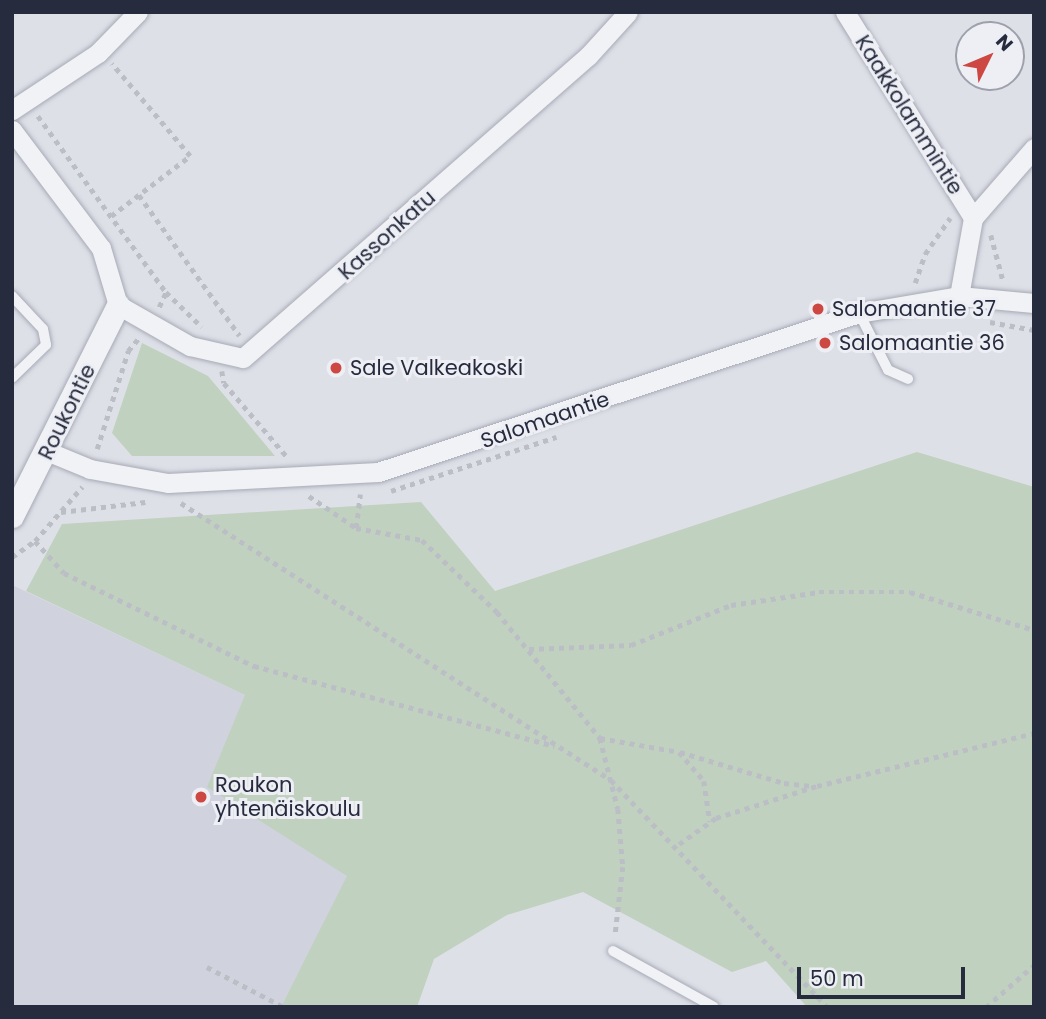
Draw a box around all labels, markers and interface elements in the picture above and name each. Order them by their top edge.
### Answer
north arrow [955,21,1025,91]
text: N [990,28,1019,57]
street label: Kaakkolammintie [850,31,968,199]
street label: Kassonkatu [333,185,441,285]
place label: Salomaantie 37 [832,296,996,322]
marker: Salomaantie 37 [810,301,826,317]
place label: Salomaantie 36 [839,330,1005,356]
marker: Salomaantie 36 [817,335,833,351]
place label: Sale Valkeakoski [350,355,523,381]
street label: Roukontie [33,360,101,464]
marker: Sale Valkeakoski [328,360,344,376]
street label: Salomaantie [477,386,613,454]
place label: Roukon yhtenäiskoulu [215,772,361,822]
marker: Roukon yhtenäiskoulu [193,789,209,805]
scale bar [801,953,969,997]
text: 50 m [810,964,864,993]

